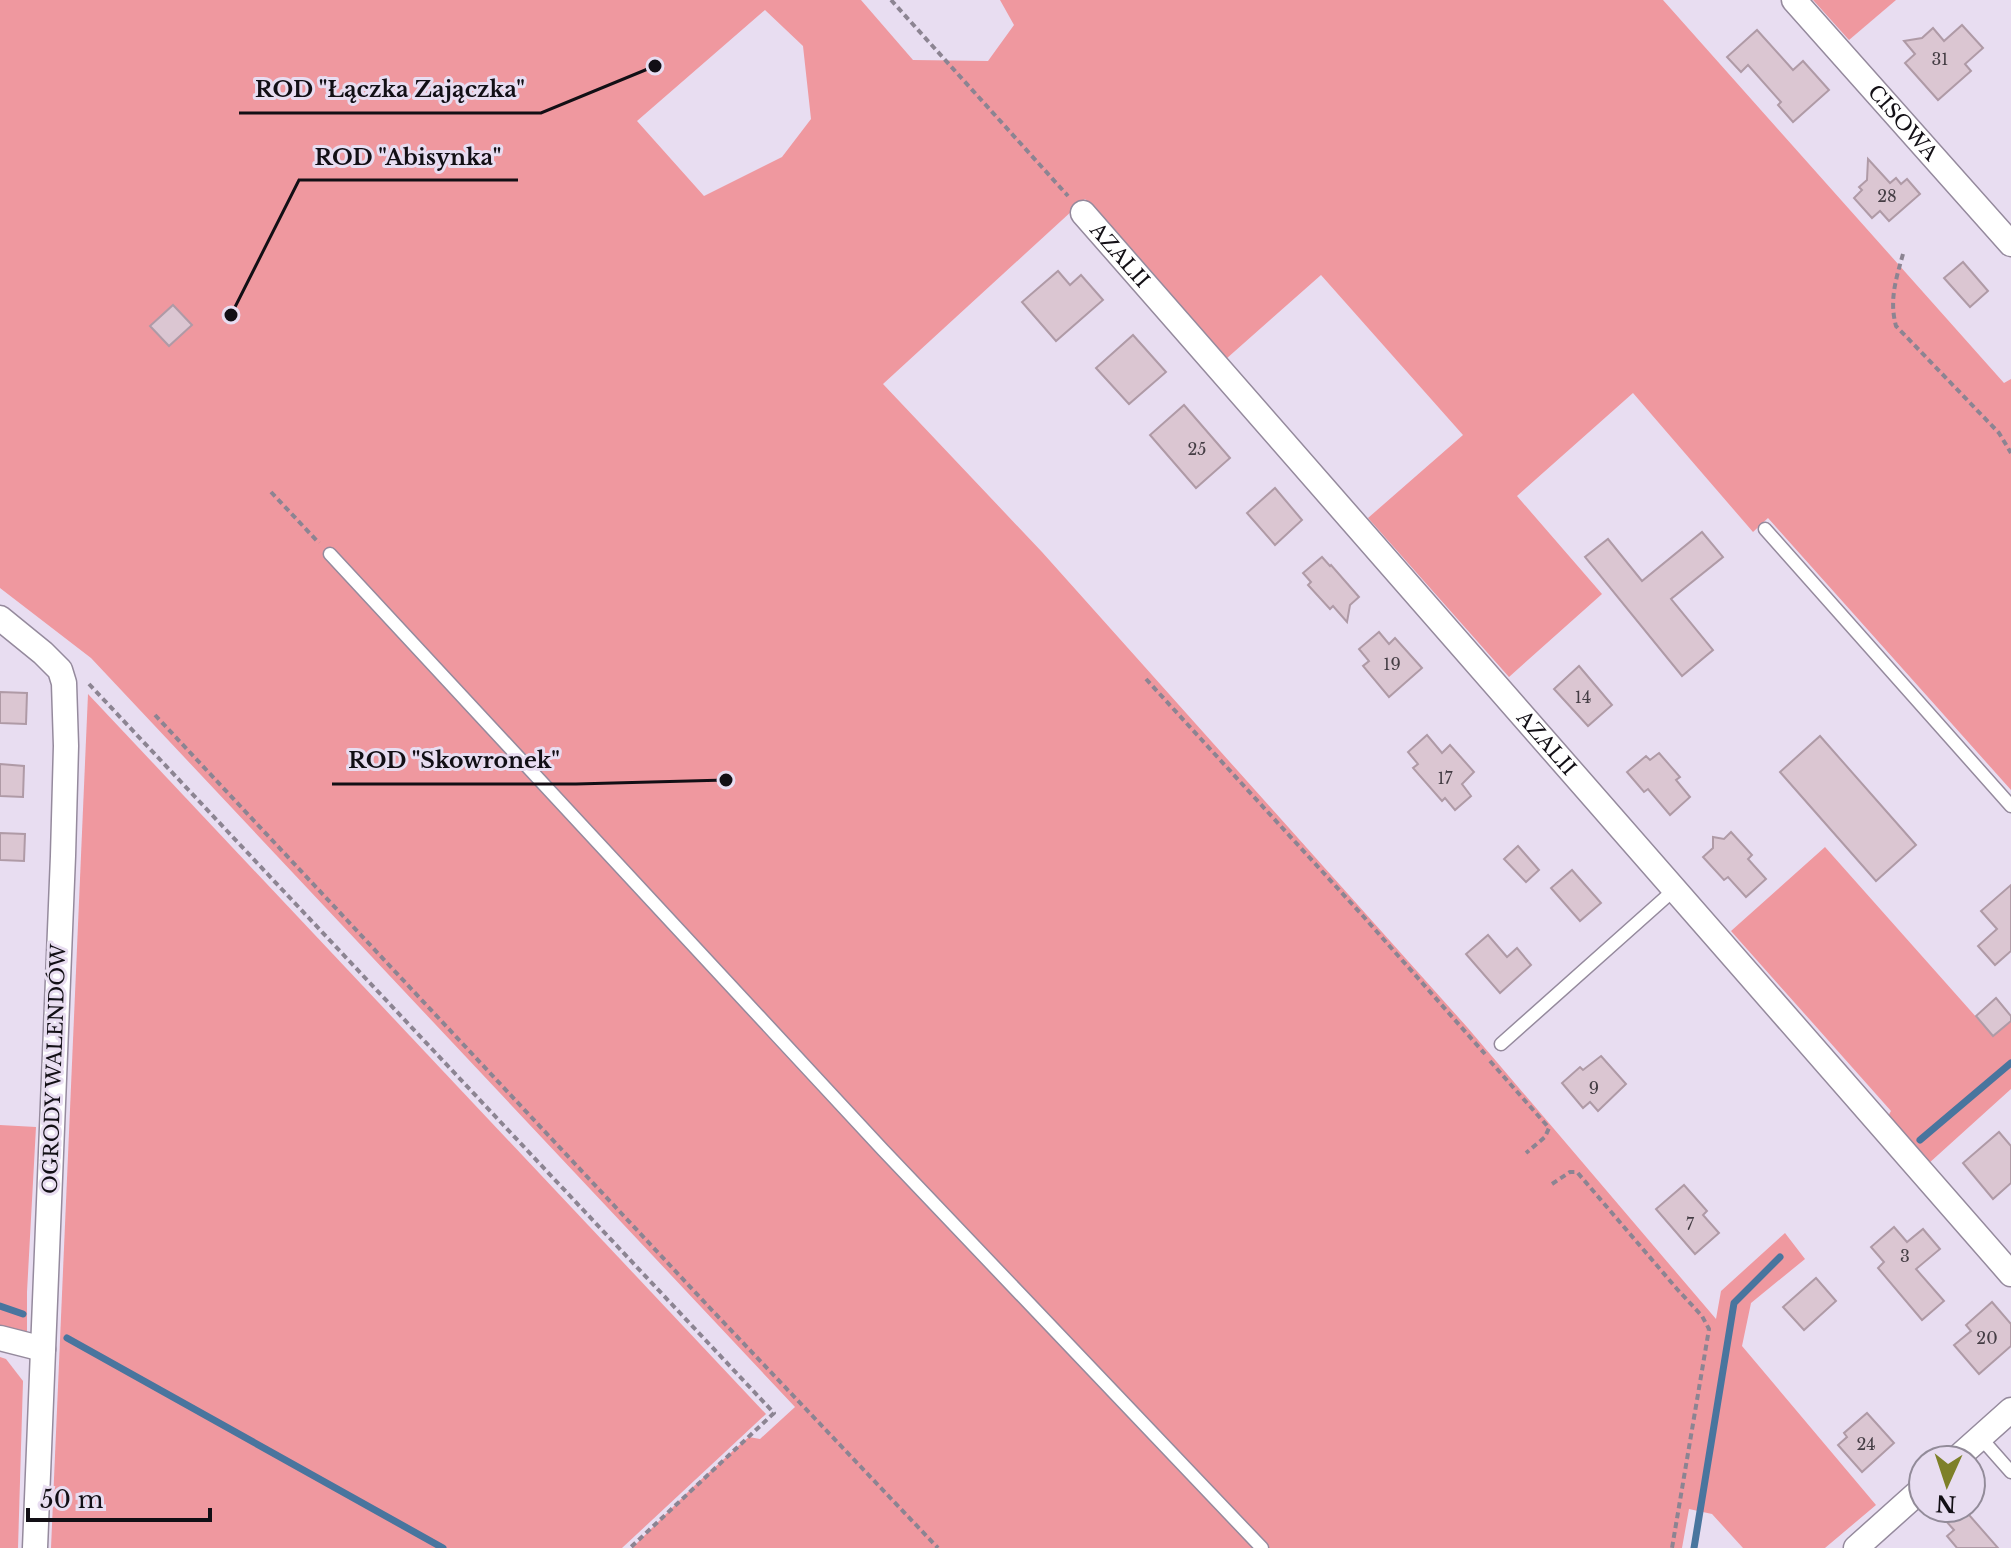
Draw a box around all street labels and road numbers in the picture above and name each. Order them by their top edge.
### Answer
street label: CISOWA [1863,80,1943,166]
street label: AZALII [1085,217,1154,292]
street label: AZALII [1511,705,1581,780]
street label: OGRODY WALENDÓW [37,943,70,1194]

